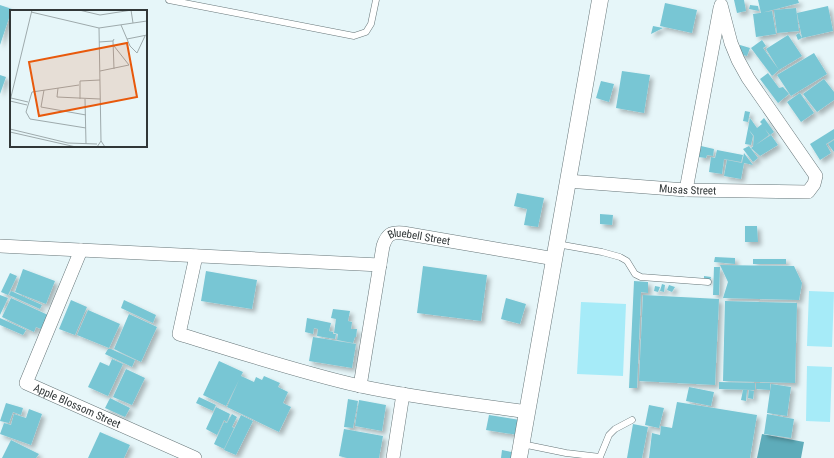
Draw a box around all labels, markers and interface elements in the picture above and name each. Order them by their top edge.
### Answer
inset map [10,10,147,147]
street label: Musas Street [659,182,716,197]
street label: Bluebell Street [386,227,451,248]
street label: Apple Blossom Street [32,381,123,431]

